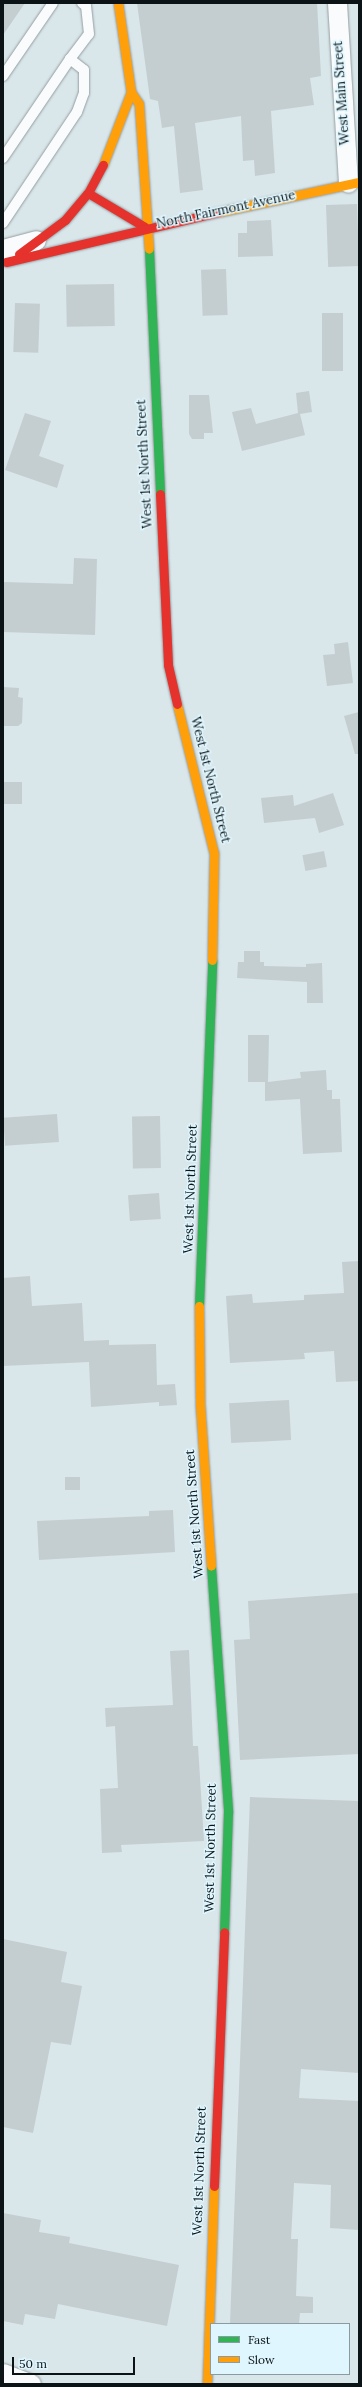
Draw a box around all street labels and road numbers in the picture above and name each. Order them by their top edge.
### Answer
street label: West Main Street [331,40,353,146]
street label: North Fairmont Avenue [155,188,297,232]
street label: West 1st North Street [134,399,156,529]
street label: West 1st North Street [187,715,233,845]
street label: West 1st North Street [181,1124,201,1254]
street label: West 1st North Street [183,1449,207,1579]
street label: West 1st North Street [202,1783,220,1913]
street label: West 1st North Street [190,2106,210,2236]

